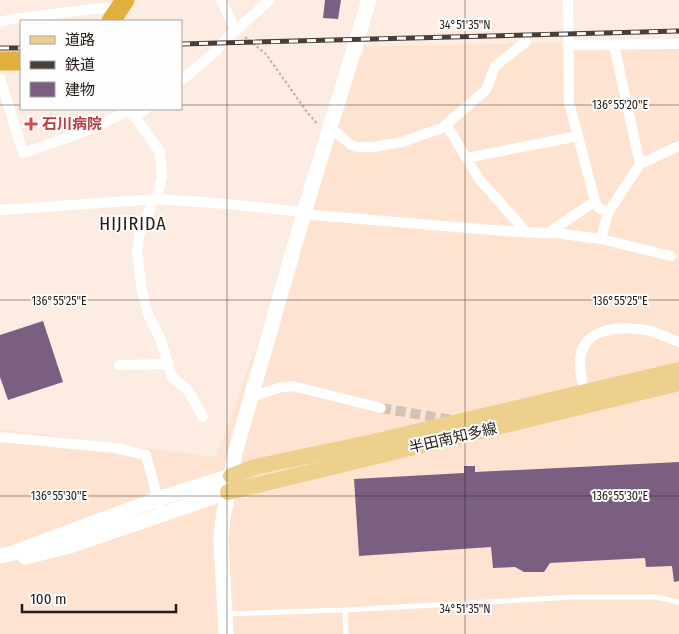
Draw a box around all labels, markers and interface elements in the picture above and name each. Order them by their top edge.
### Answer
text: 34°51'35"N [439,18,491,32]
legend [20,20,182,110]
text: 道路 [65,31,95,49]
text: 鉄道 [65,56,95,74]
text: 建物 [65,81,95,99]
text: 136°55'20"E [592,98,648,112]
place label: 石川病院 [42,115,102,133]
marker: 石川病院 [24,117,38,131]
district label: HIJIRIDA [99,213,167,235]
text: 136°55'25"E [31,294,87,308]
text: 136°55'25"E [592,294,648,308]
street label: 半田南知多線 [407,419,499,457]
text: 136°55'30"E [31,489,88,503]
text: 136°55'30"E [592,489,649,503]
scale bar [22,582,176,614]
text: 100 m [30,590,67,608]
text: 34°51'35"N [439,602,491,616]

